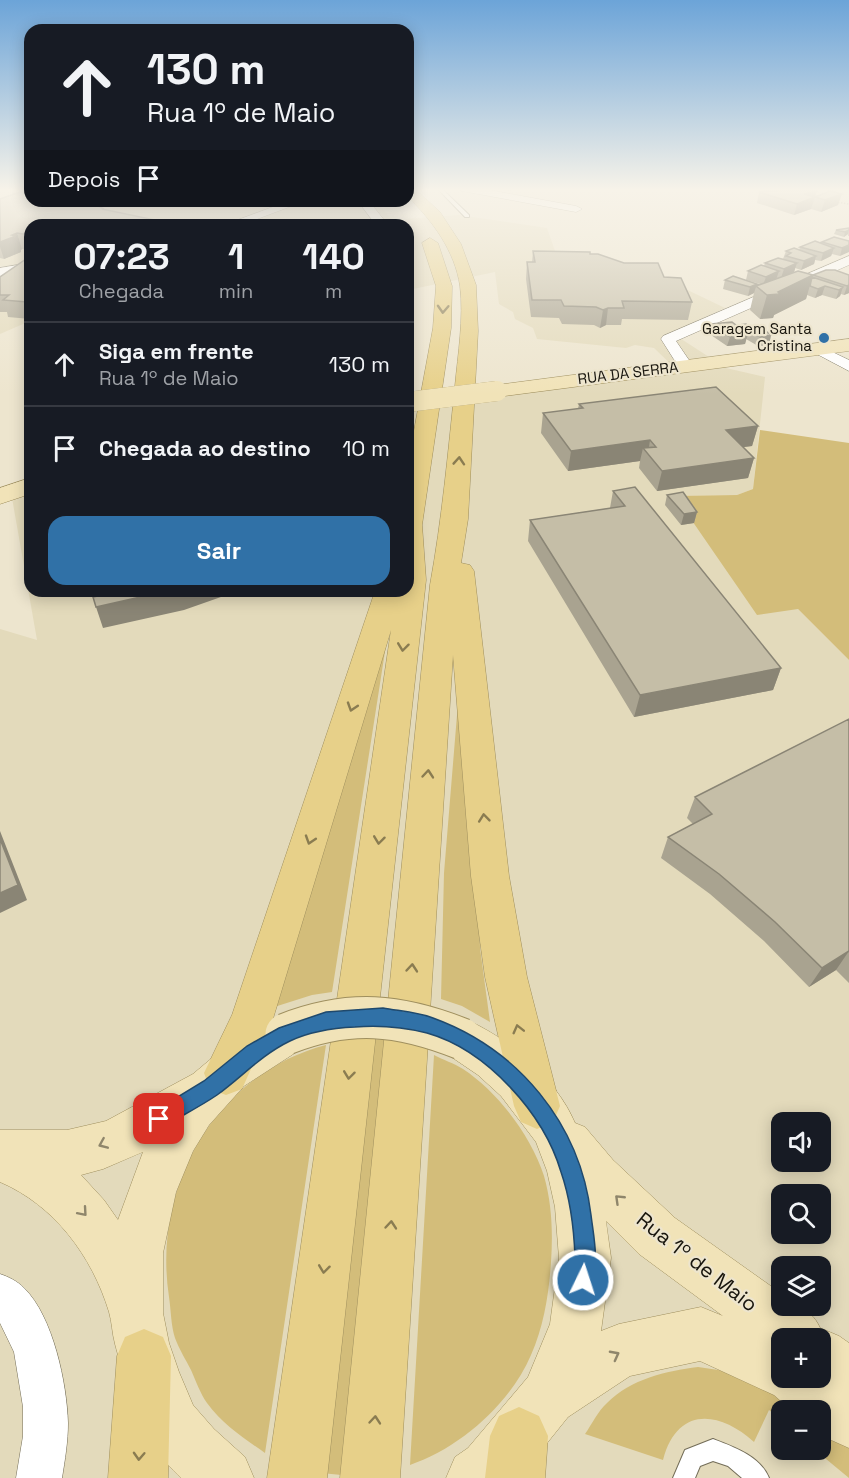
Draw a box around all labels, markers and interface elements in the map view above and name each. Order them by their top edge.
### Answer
text: 130 m [147,43,265,96]
icon: ahead [48,48,126,126]
text: Rua 1º de Maio [147,95,336,130]
icon: arrive [132,162,165,195]
text: Depois [48,165,120,193]
text: 07:23 [73,234,170,280]
text: 1 [228,234,244,280]
text: 140 [302,234,365,280]
text: Chegada [79,278,164,304]
text: min [219,278,253,304]
text: m [325,278,342,304]
one-way arrow [436,304,449,313]
place label: Garagem Santa Cristina [702,319,812,355]
marker: Garagem Santa Cristina [817,331,831,345]
text: Siga em frente [99,337,254,365]
icon: ahead [48,348,81,381]
text: 130 m [329,350,390,378]
street label: RUA DA SERRA [577,357,680,388]
text: Rua 1º de Maio [99,365,239,391]
icon: arrive [48,432,81,465]
text: Chegada ao destino [99,434,311,462]
text: 10 m [342,434,390,462]
one-way arrow [452,456,465,465]
button: Sair [48,516,390,585]
one-way arrow [398,642,410,651]
one-way arrow [347,701,359,712]
one-way arrow [421,769,434,778]
one-way arrow [478,813,491,822]
one-way arrow [304,834,317,845]
one-way arrow [373,835,385,845]
one-way arrow [405,964,418,973]
one-way arrow [513,1024,526,1034]
one-way arrow [343,1071,355,1080]
pin [133,1093,184,1144]
icon: arrive [142,1102,175,1135]
map controls [771,1112,831,1460]
button: sound [771,1112,831,1172]
one-way arrow [99,1137,110,1149]
button: search [771,1184,831,1244]
one-way arrow [615,1195,625,1206]
one-way arrow [76,1205,87,1216]
street label: Rua 1º de Maio [631,1206,763,1317]
one-way arrow [384,1221,397,1230]
position arrow [551,1248,615,1312]
button: layers [771,1256,831,1316]
one-way arrow [318,1264,331,1273]
button: + [771,1328,831,1388]
one-way arrow [609,1351,619,1362]
button: − [771,1400,831,1460]
one-way arrow [368,1415,381,1424]
one-way arrow [133,1452,146,1461]

